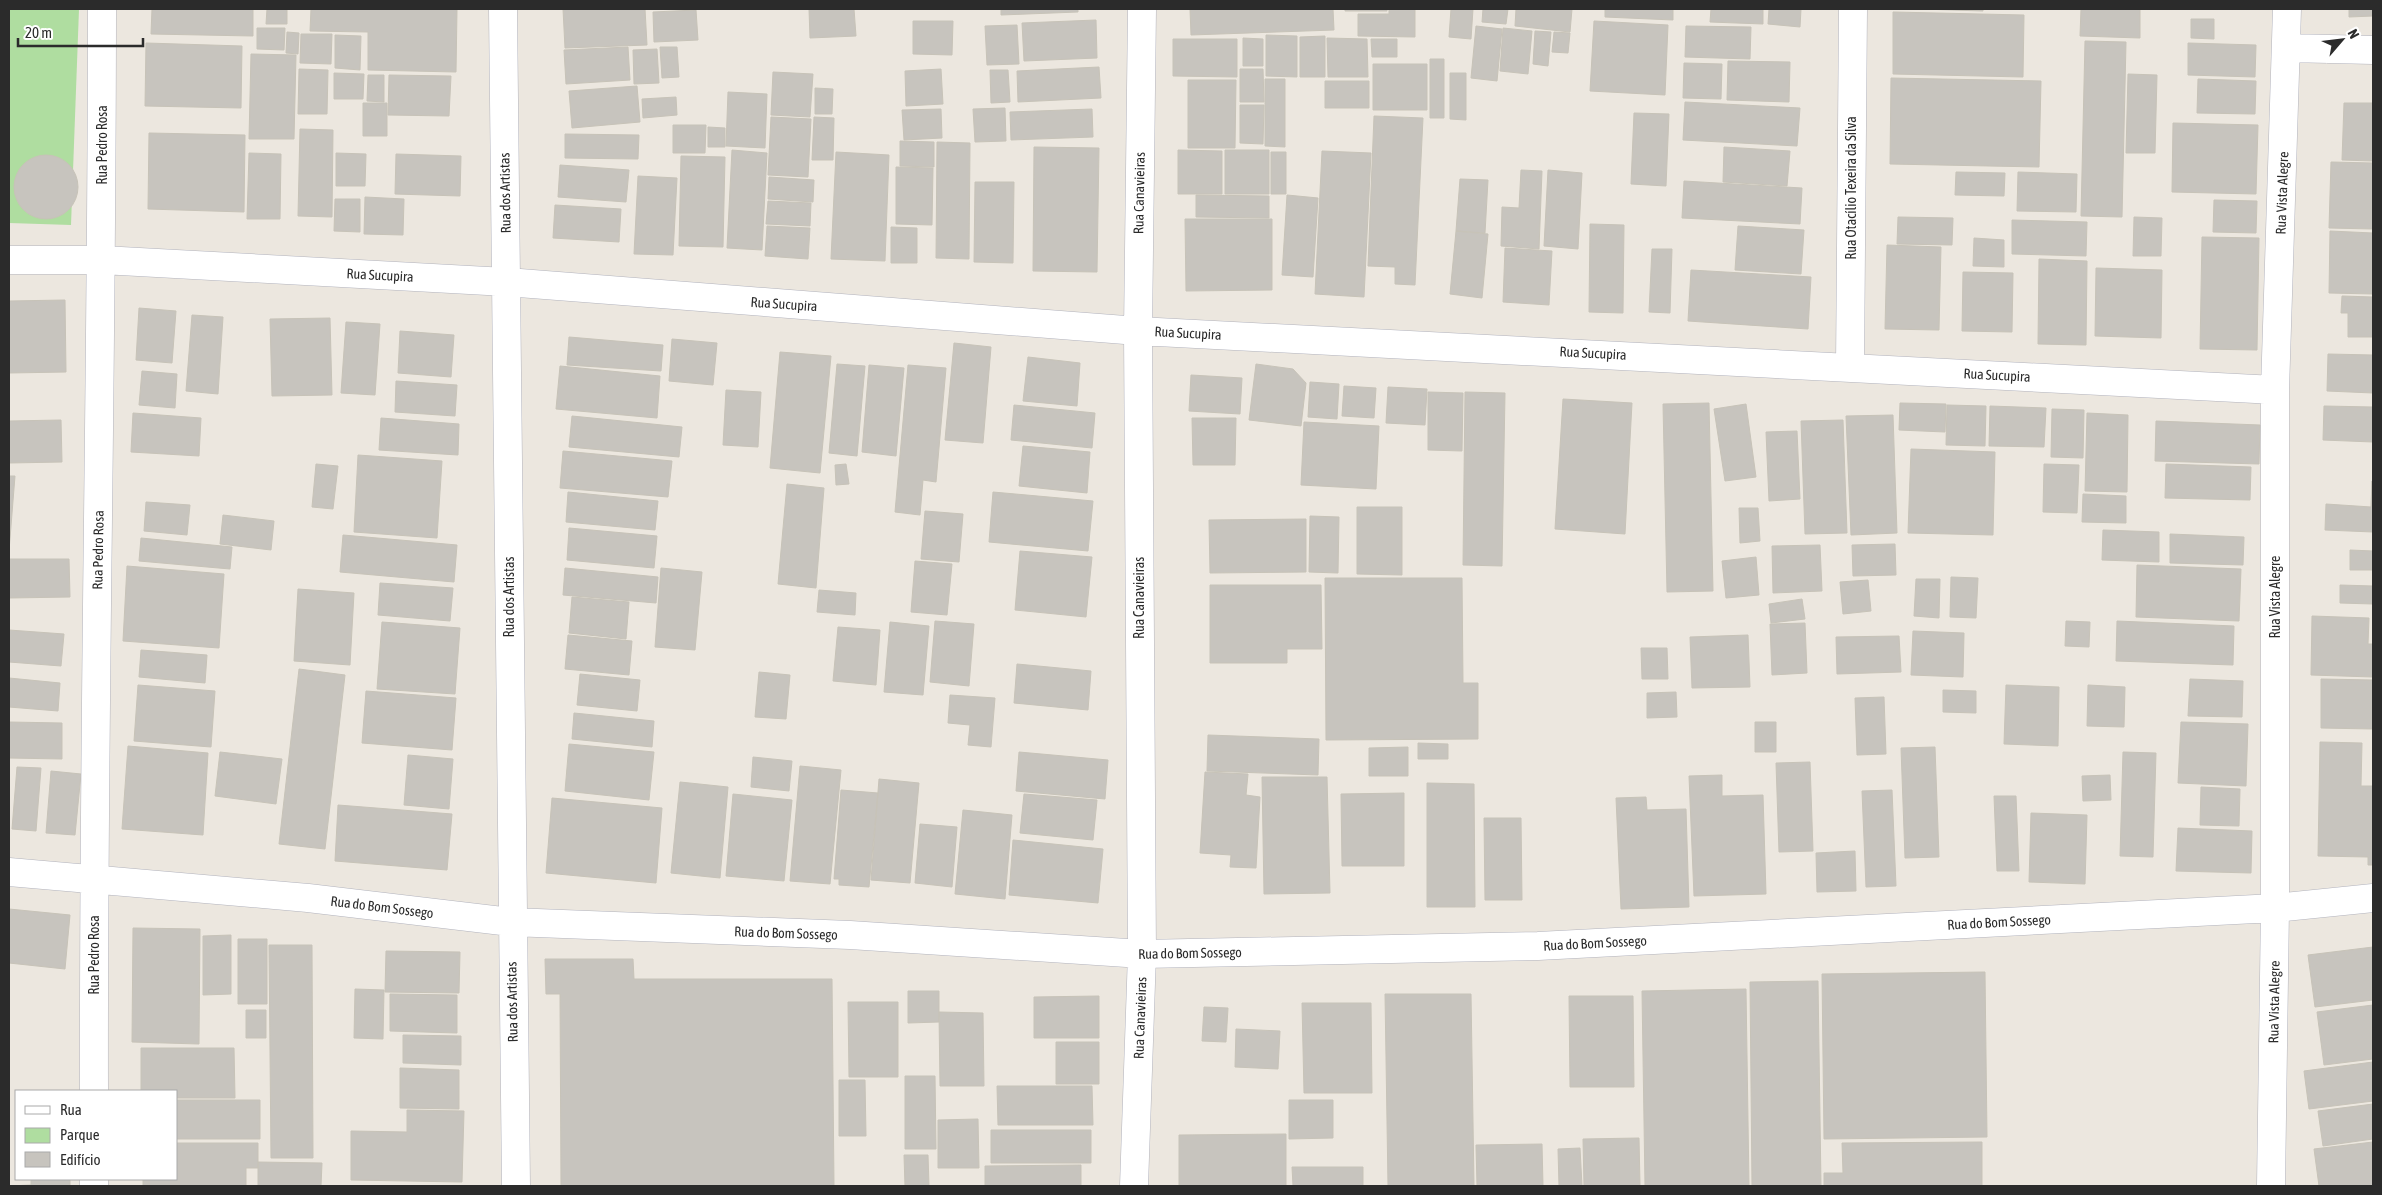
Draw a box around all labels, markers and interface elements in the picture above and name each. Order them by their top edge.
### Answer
scale bar [18,15,142,47]
north arrow [2317,15,2367,65]
text: 20 m [25,24,52,41]
text: N [2344,26,2362,41]
street label: Rua Pedro Rosa [94,105,110,185]
street label: Rua Otacílio Texeira da Silva [1843,116,1859,260]
street label: Rua Vista Alegre [2273,151,2291,235]
street label: Rua dos Artistas [496,152,514,234]
street label: Rua Canavieiras [1130,152,1148,234]
street label: Rua Sucupira [346,265,414,285]
street label: Rua Sucupira [750,294,818,314]
street label: Rua Sucupira [1154,323,1222,343]
street label: Rua Sucupira [1559,343,1627,363]
street label: Rua Sucupira [1963,365,2031,385]
street label: Rua Pedro Rosa [89,510,107,590]
street label: Rua Vista Alegre [2267,556,2283,638]
street label: Rua dos Artistas [501,557,517,637]
street label: Rua Canavieiras [1131,557,1147,639]
street label: Rua do Bom Sossego [330,893,434,921]
street label: Rua do Bom Sossego [1947,911,2051,933]
street label: Rua Pedro Rosa [86,915,102,995]
street label: Rua do Bom Sossego [734,923,838,943]
street label: Rua do Bom Sossego [1543,932,1647,954]
street label: Rua do Bom Sossego [1138,944,1242,962]
street label: Rua Vista Alegre [2265,960,2283,1044]
street label: Rua dos Artistas [503,961,521,1043]
street label: Rua Canavieiras [1131,977,1149,1059]
legend [15,1090,178,1180]
text: Rua [60,1101,82,1118]
text: Parque [60,1126,100,1143]
text: Edifício [60,1151,101,1168]

